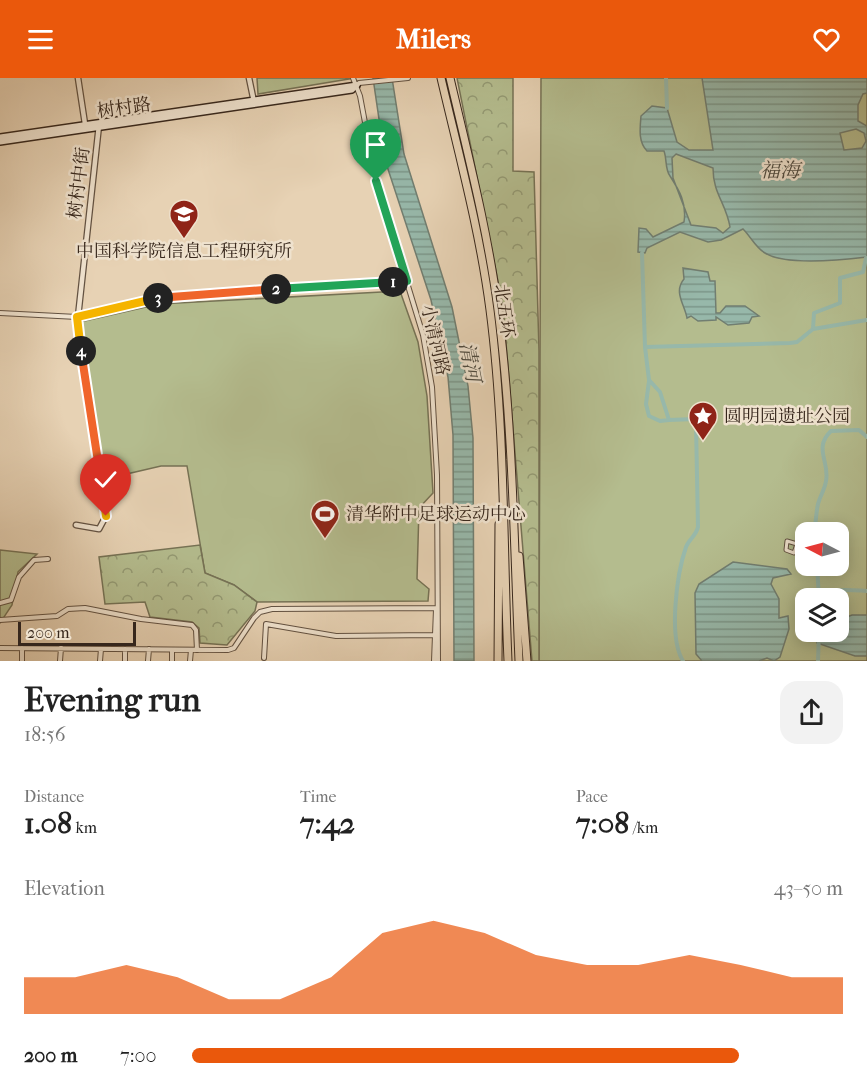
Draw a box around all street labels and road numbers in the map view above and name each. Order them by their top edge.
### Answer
street label: 树村路 [96,94,152,122]
street label: 树村中街 [64,146,94,220]
street label: 北五环 [490,283,518,339]
street label: 小清河路 [417,303,453,377]

